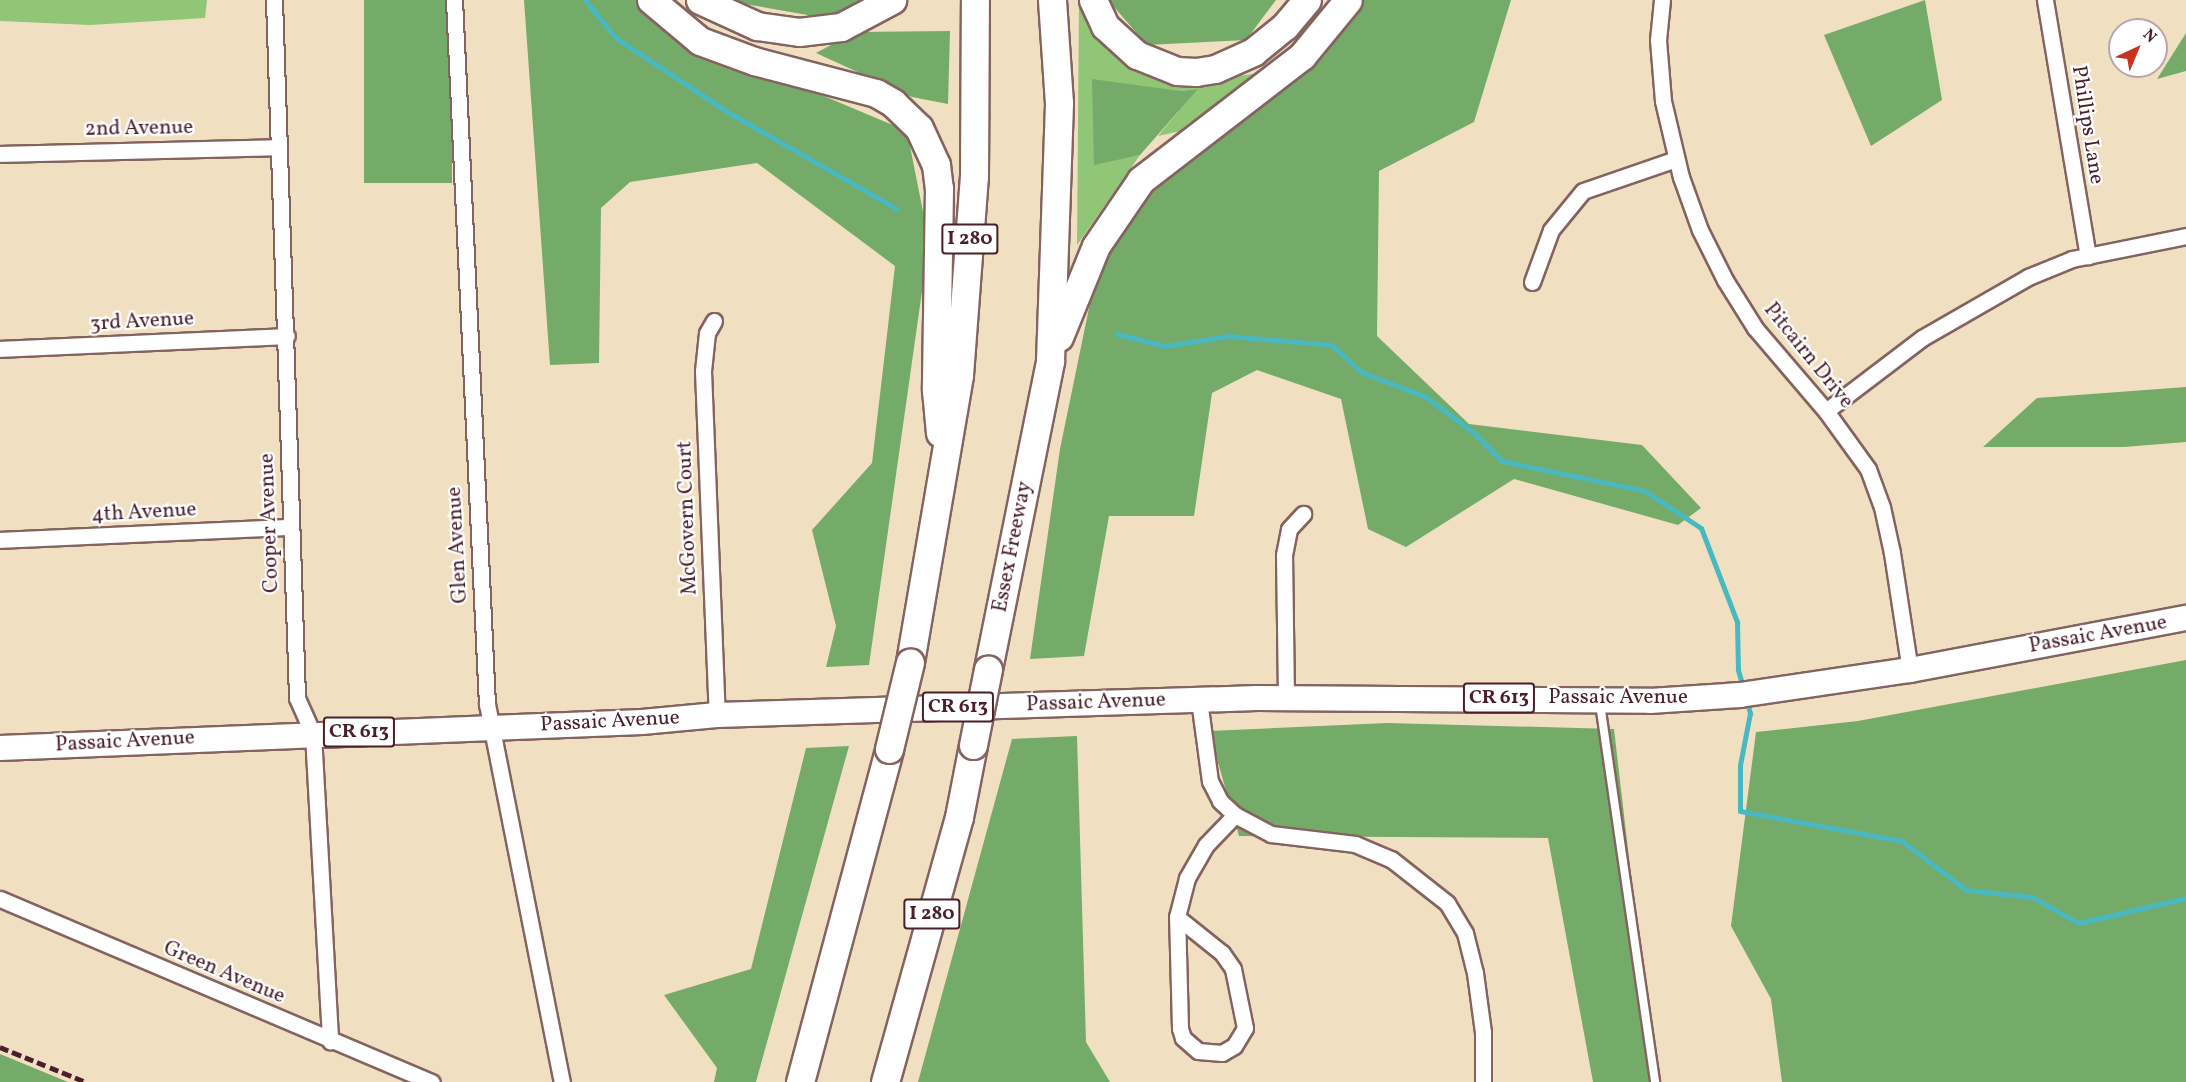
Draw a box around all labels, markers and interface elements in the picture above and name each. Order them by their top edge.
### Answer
north arrow [2108,18,2168,78]
text: N [2137,25,2161,48]
street label: Phillips Lane [2065,64,2109,186]
street label: 2nd Avenue [85,115,193,143]
road number: I 280 [940,222,1000,256]
street label: Pitcairn Drive [1758,298,1858,414]
street label: 3rd Avenue [89,307,195,337]
street label: McGovern Court [673,441,703,595]
street label: Cooper Avenue [255,453,285,593]
street label: Essex Freeway [988,479,1038,615]
street label: Glen Avenue [442,486,474,604]
street label: 4th Avenue [91,498,197,528]
street label: Passaic Avenue [2027,610,2169,660]
road number: CR 613 [1462,681,1537,715]
street label: Passaic Avenue [1548,685,1688,711]
street label: Passaic Avenue [1026,688,1166,718]
road number: CR 613 [920,690,996,724]
street label: Passaic Avenue [540,706,680,738]
road number: CR 613 [322,715,397,749]
street label: Passaic Avenue [55,726,195,758]
road number: I 280 [902,897,962,931]
street label: Green Avenue [159,936,289,1010]

